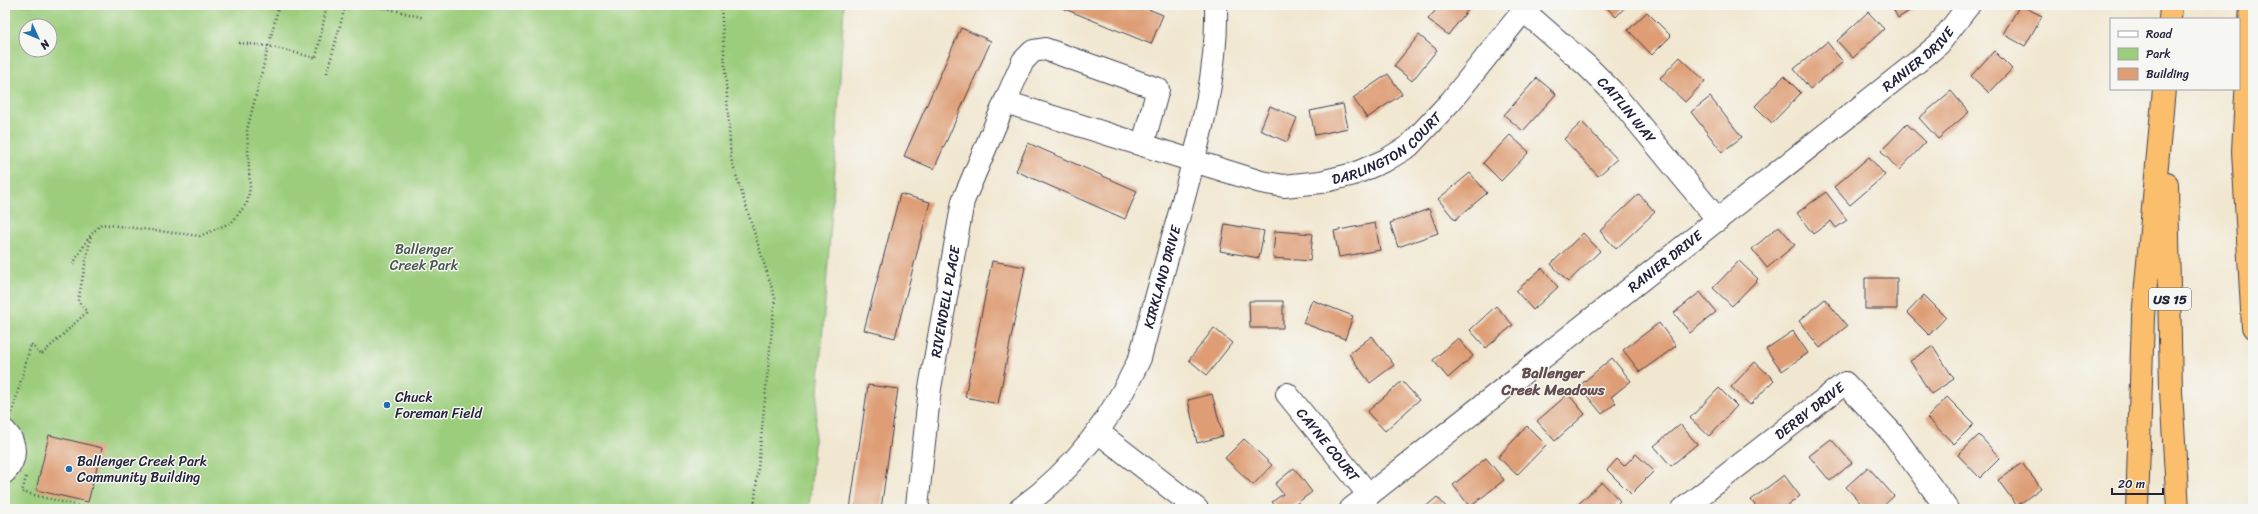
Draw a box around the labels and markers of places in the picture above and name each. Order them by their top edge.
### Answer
place label: Chuck Foreman Field [395,385,483,426]
marker: Chuck Foreman Field [382,400,392,410]
place label: Ballenger Creek Park Community Building [77,449,207,490]
marker: Ballenger Creek Park Community Building [64,464,74,474]

